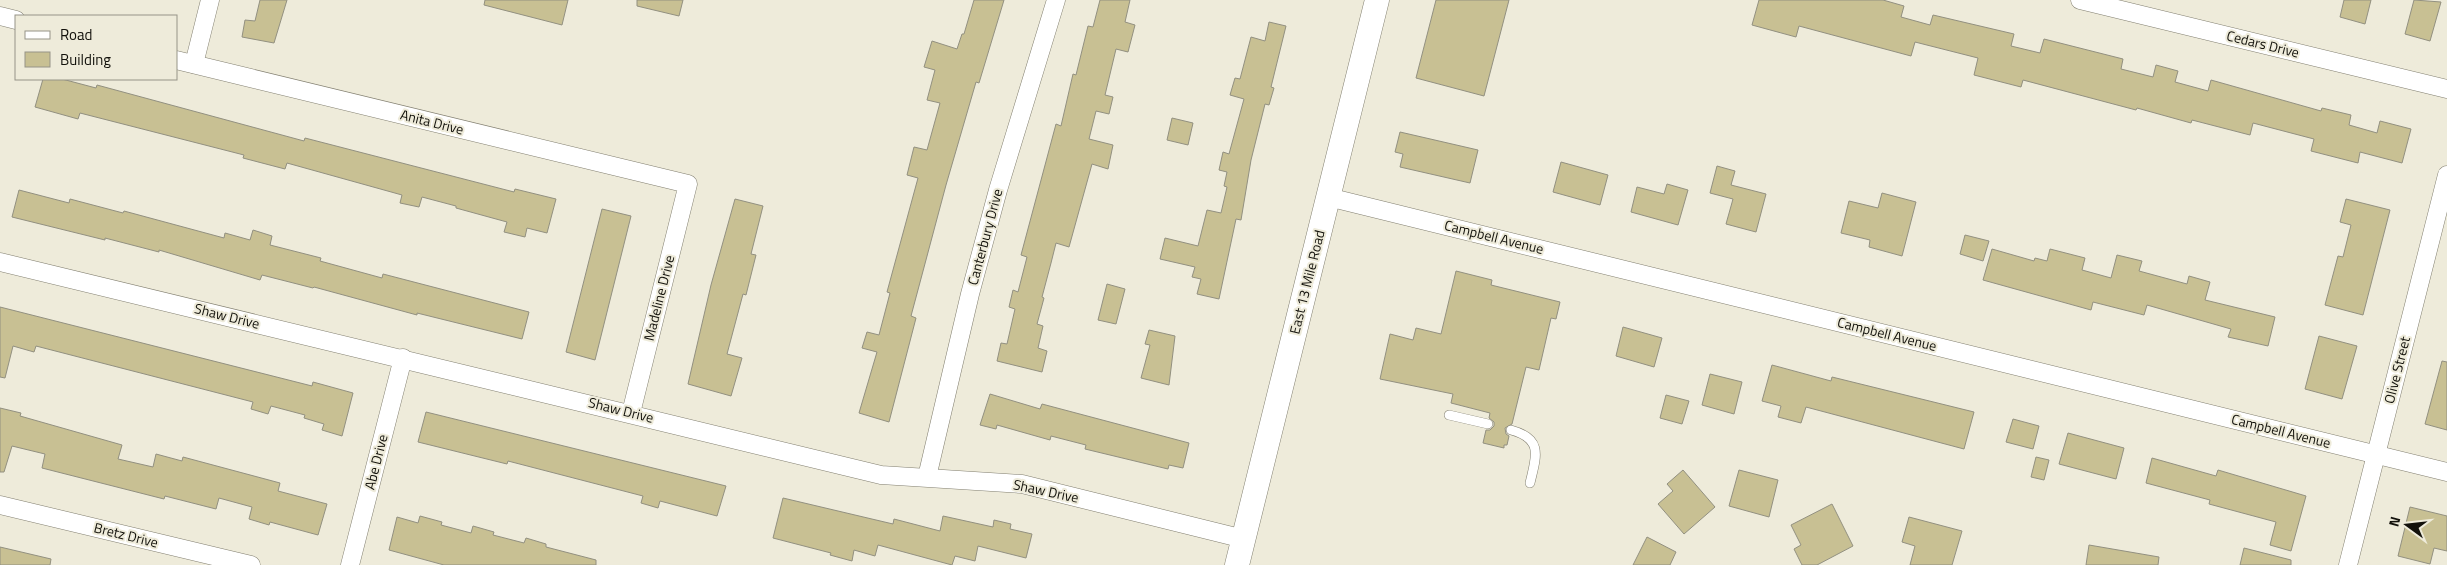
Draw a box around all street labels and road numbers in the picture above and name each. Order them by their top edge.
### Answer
street label: Cedars Drive [2225,24,2302,63]
street label: Anita Drive [398,104,466,140]
street label: Canterbury Drive [962,186,1007,287]
street label: Campbell Avenue [1442,214,1546,259]
street label: East 13 Mile Road [1283,228,1330,336]
street label: Madeline Drive [638,253,679,343]
street label: Shaw Drive [192,297,262,334]
street label: Campbell Avenue [1835,311,1939,356]
street label: Olive Street [2378,334,2415,406]
street label: Shaw Drive [586,391,656,428]
street label: Campbell Avenue [2229,408,2333,453]
street label: Abe Drive [358,432,393,492]
street label: Shaw Drive [1011,473,1081,508]
street label: Bretz Drive [92,516,160,553]

